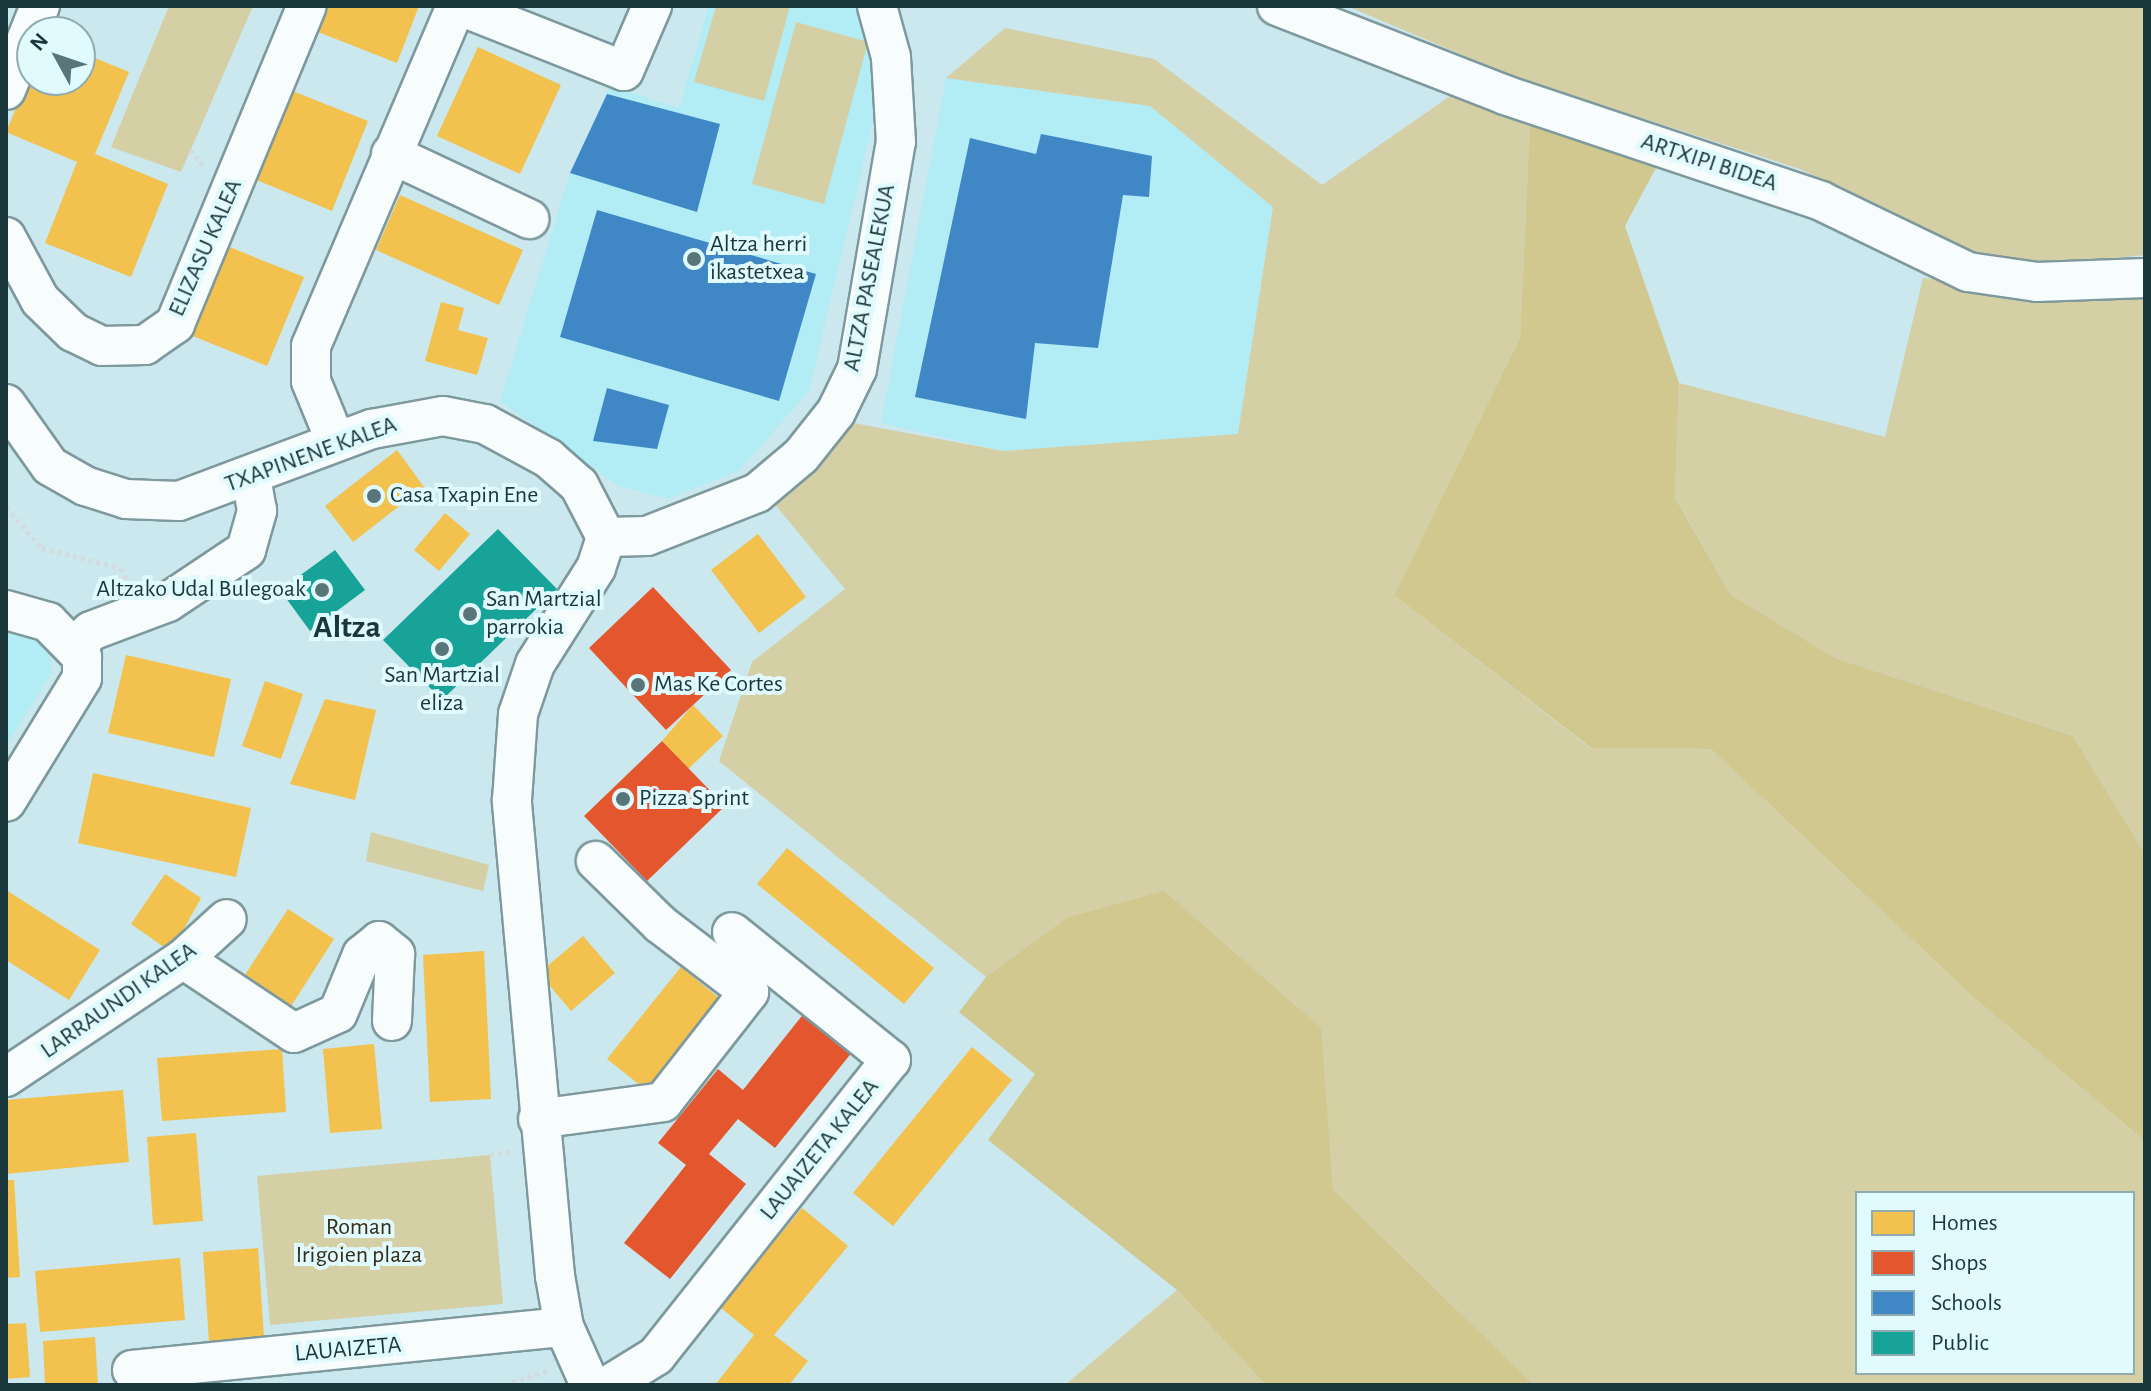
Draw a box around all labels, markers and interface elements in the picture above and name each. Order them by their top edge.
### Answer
north arrow [16,16,96,96]
text: N [26,29,52,55]
street label: ARTXIPI BIDEA [1637,127,1781,199]
street label: ELIZASU KALEA [163,175,249,321]
street label: ALTZA PASEALEKUA [838,182,902,374]
place label: Altza herri ikastetxea [710,231,807,287]
marker: Altza herri ikastetxea [685,250,703,268]
street label: TXAPINENE KALEA [221,411,401,499]
place label: Casa Txapin Ene [390,482,538,510]
marker: Casa Txapin Ene [365,487,383,505]
place label: Altzako Udal Bulegoak [96,576,306,604]
marker: Altzako Udal Bulegoak [313,581,331,599]
place label: San Martzial parrokia [486,586,602,642]
marker: San Martzial parrokia [461,605,479,623]
district label: Altza [313,608,381,646]
marker: San Martzial eliza [433,640,451,658]
place label: San Martzial eliza [384,662,500,718]
place label: Mas Ke Cortes [654,671,783,699]
marker: Mas Ke Cortes [629,676,647,694]
place label: Pizza Sprint [639,785,749,813]
marker: Pizza Sprint [614,790,632,808]
street label: LARRAUNDI KALEA [36,937,202,1065]
street label: LAUAIZETA KALEA [754,1074,886,1226]
legend [1855,1191,2135,1375]
text: Homes [1931,1211,1998,1235]
park label: Roman Irigoien plaza [296,1214,422,1270]
text: Shops [1931,1251,1987,1275]
text: Schools [1931,1291,2002,1315]
street label: LAUAIZETA [293,1331,403,1369]
text: Public [1931,1331,1989,1355]

